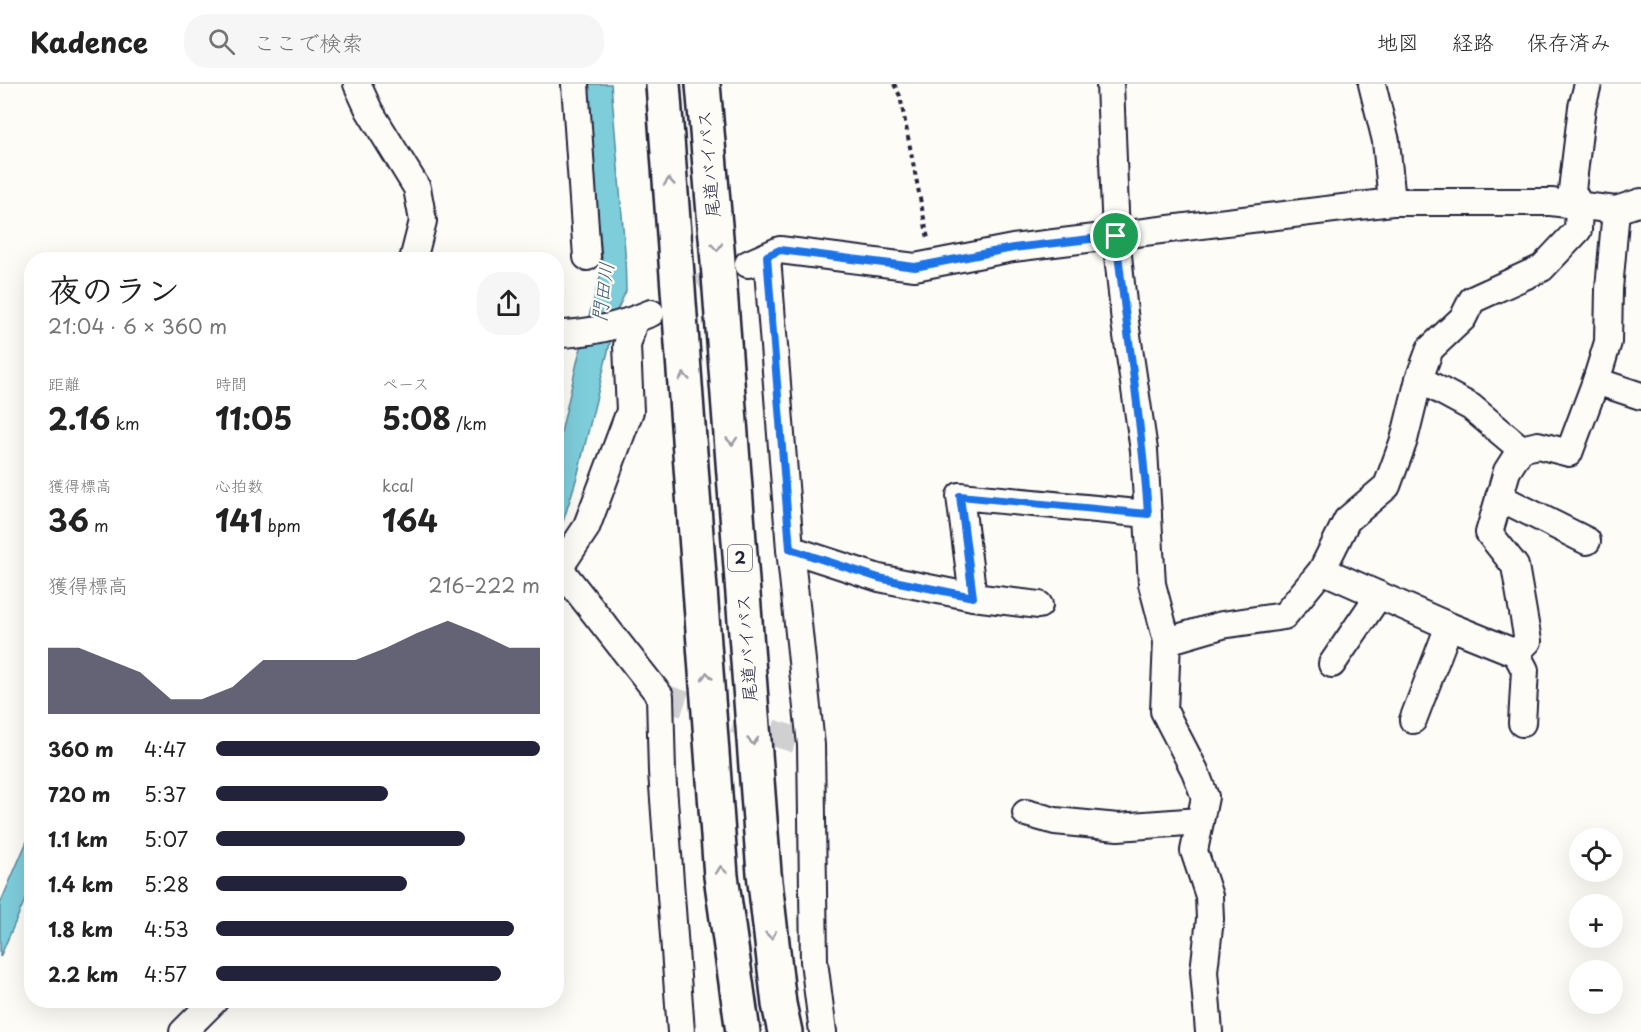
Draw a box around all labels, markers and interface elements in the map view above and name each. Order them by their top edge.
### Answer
search box [184,14,604,68]
text: Kadence [30,20,148,63]
icon: search [205,25,238,58]
text: ここで検索 [253,25,363,58]
text: 地図 [1377,25,1419,57]
text: 経路 [1452,25,1494,57]
text: 保存済み [1527,25,1611,57]
street label: 尾道バイパス [689,109,726,219]
one-way arrow [663,178,676,187]
pin [1090,210,1141,261]
icon: arrive [1099,219,1132,252]
one-way arrow [710,242,723,251]
water label: 門田川 [583,260,621,324]
text: 夜のラン [48,263,180,313]
button: share [477,272,540,335]
text: 21:04 · 6 × 360 m [48,311,227,341]
text: 距離 [48,371,80,395]
text: 時間 [215,371,247,395]
text: ペース [382,371,429,395]
one-way arrow [678,372,691,381]
text: 2.16 [48,395,110,440]
text: 11:05 [215,395,292,440]
text: 5:08 [382,395,451,440]
text: km [110,411,140,435]
text: /km [451,411,487,435]
one-way arrow [725,437,738,446]
text: 獲得標高 [48,473,112,497]
text: 心拍数 [215,473,263,497]
text: kcal [382,473,414,497]
text: 36 [48,497,89,542]
text: 141 [215,497,263,542]
text: 164 [382,497,438,542]
text: m [89,513,109,537]
text: bpm [263,513,301,537]
road number: 2 [728,545,752,571]
text: 獲得標高 [48,570,128,600]
text: 216–222 m [428,570,540,600]
street label: 尾道バイパス [728,593,763,703]
one-way arrow [700,671,713,680]
text: 360 m [48,734,114,764]
text: 4:47 [144,734,186,764]
one-way arrow [746,736,759,745]
text: 720 m [48,779,110,809]
text: 5:37 [144,779,186,809]
text: 1.1 km [48,824,108,854]
text: 5:07 [144,824,188,854]
map controls [1569,828,1623,1014]
button: locate [1569,828,1623,882]
one-way arrow [715,866,728,875]
text: 1.4 km [48,869,114,899]
text: 5:28 [144,869,189,899]
button: + [1569,894,1623,948]
text: 1.8 km [48,914,113,944]
text: 4:53 [144,914,189,944]
one-way arrow [764,930,777,939]
text: 2.2 km [48,959,118,989]
text: 4:57 [144,959,187,989]
button: − [1569,960,1623,1014]

